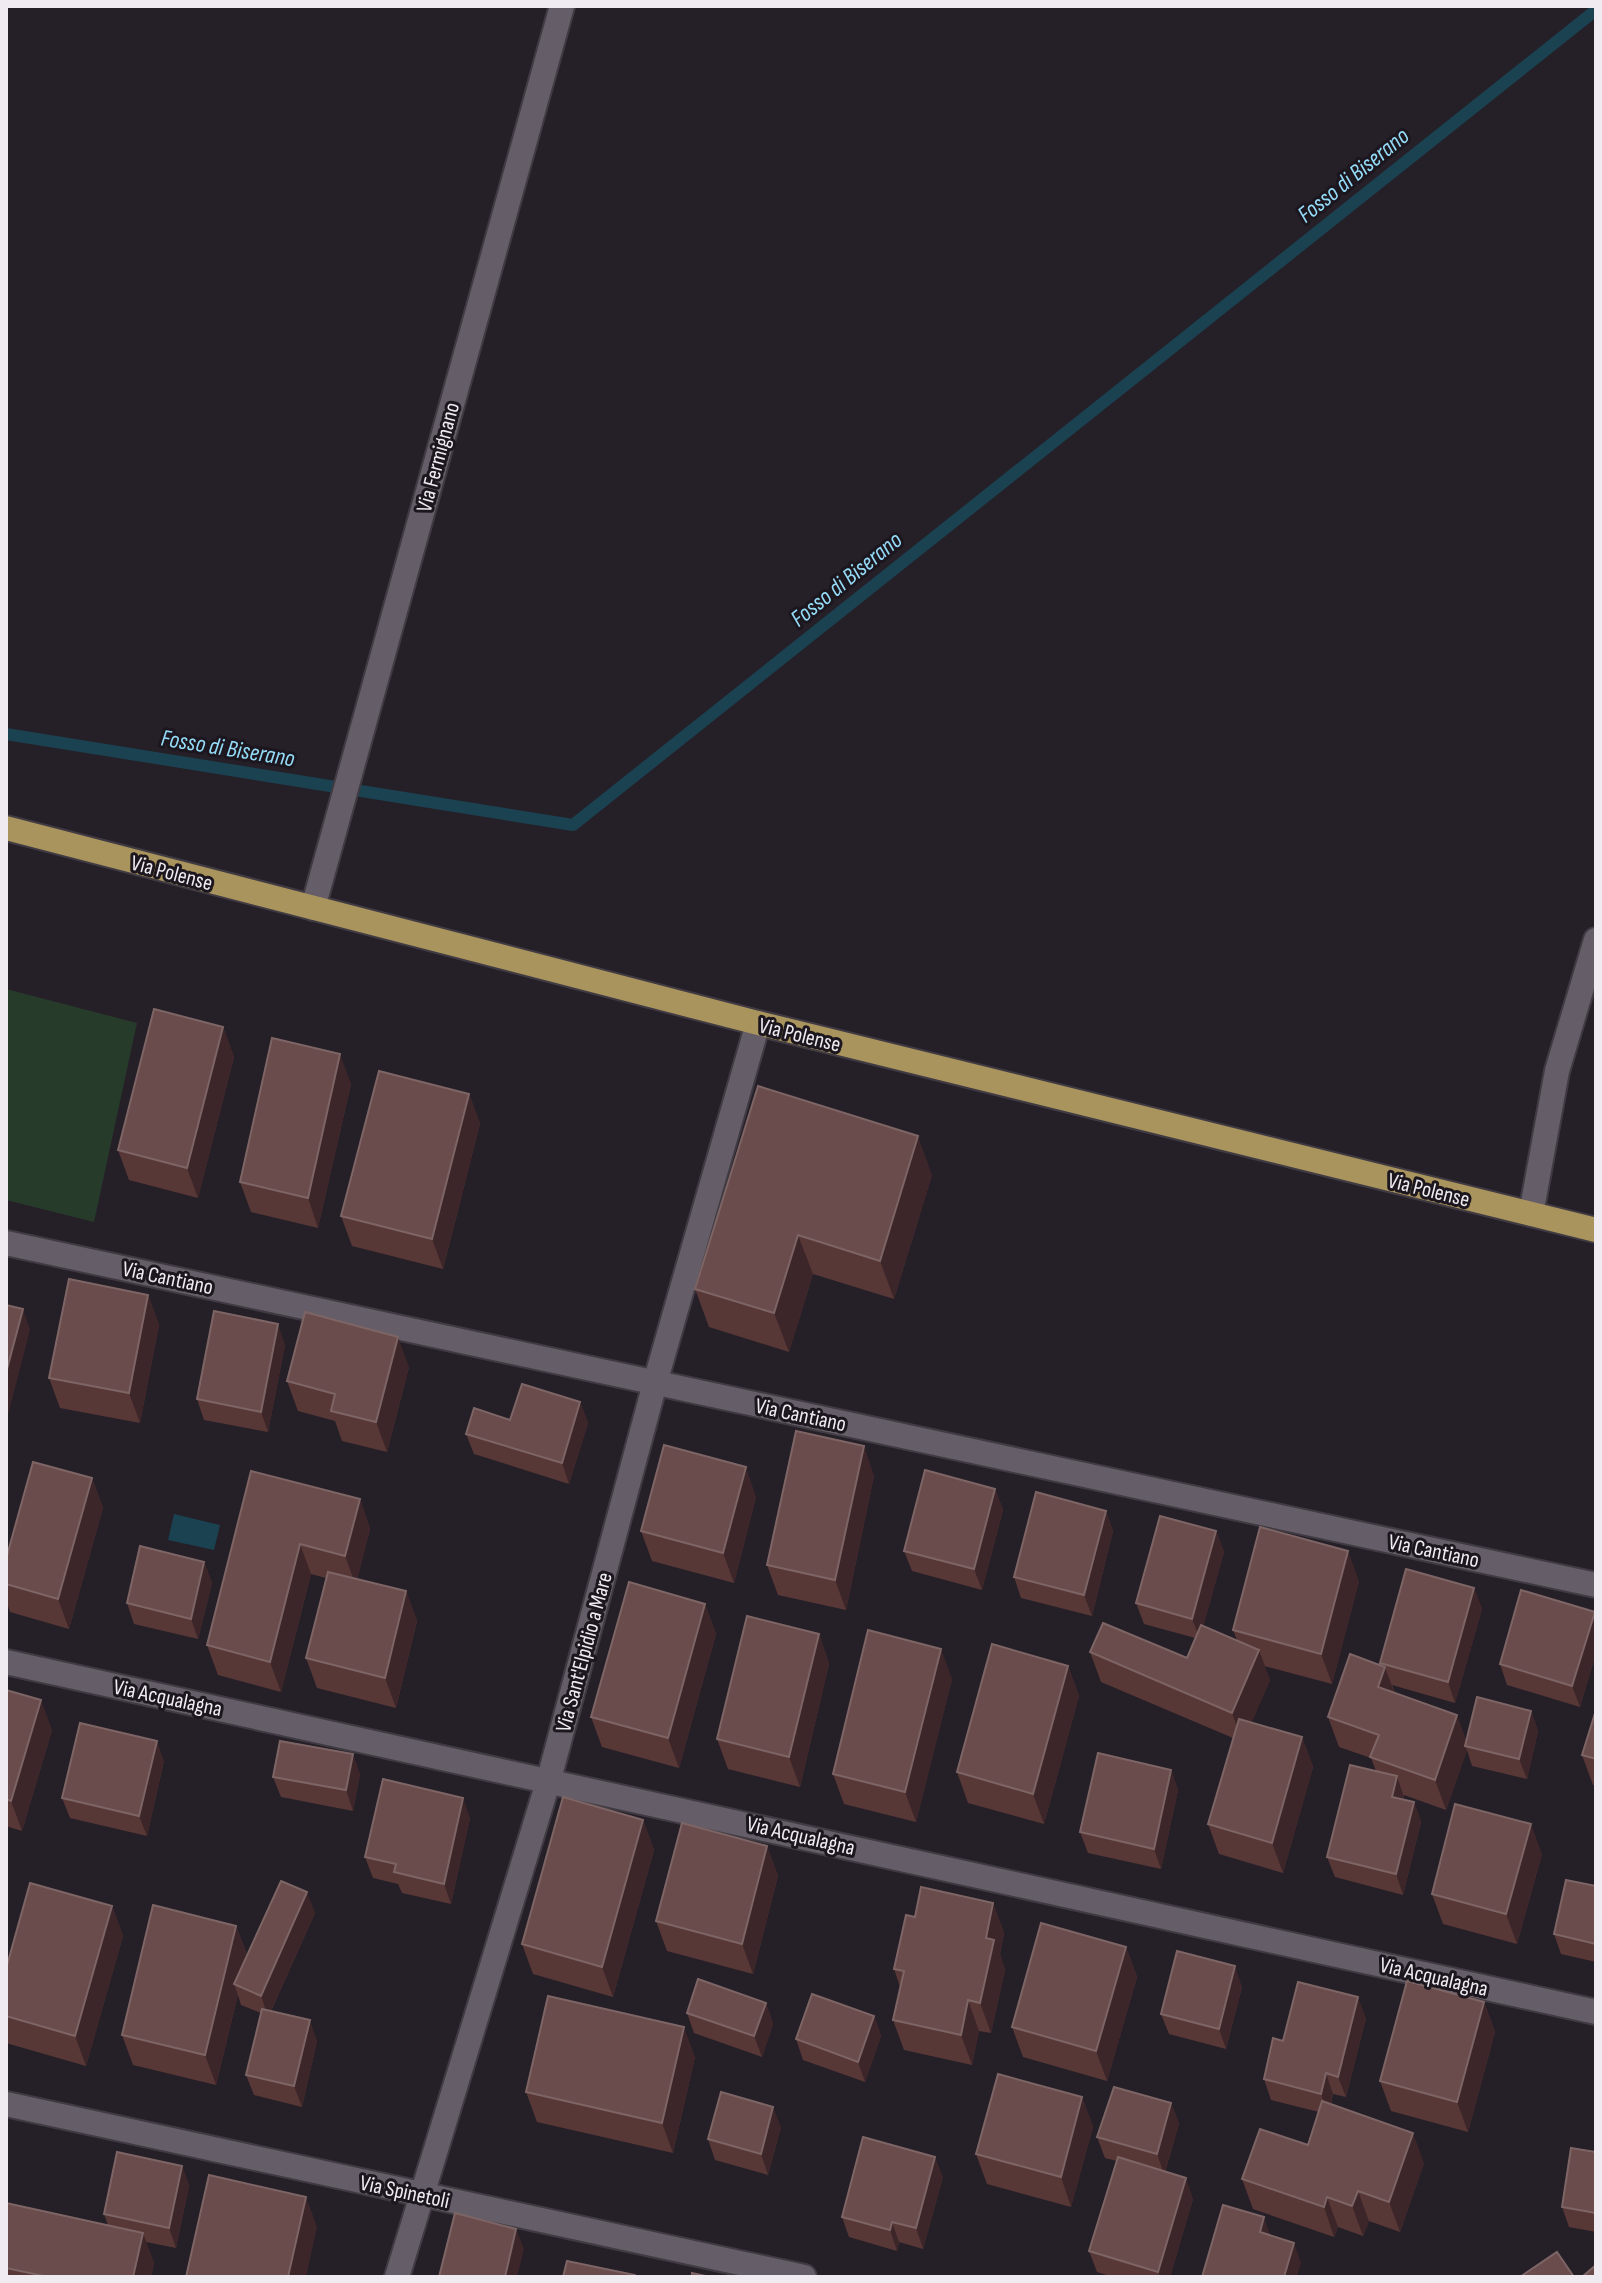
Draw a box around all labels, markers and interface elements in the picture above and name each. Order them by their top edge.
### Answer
water label: Fosso di Biserano [1292,121,1415,229]
street label: Via Fermignano [411,400,466,515]
water label: Fosso di Biserano [785,525,908,633]
water label: Fosso di Biserano [159,724,297,773]
street label: Via Polense [128,850,215,897]
street label: Via Polense [756,1012,843,1059]
street label: Via Polense [1385,1167,1472,1214]
street label: Via Cantiano [120,1256,216,1301]
street label: Via Cantiano [753,1393,849,1438]
street label: Via Cantiano [1386,1529,1482,1574]
street label: Via Sant'Elpidio a Mare [550,1570,619,1735]
street label: Via Acqualagna [111,1674,225,1723]
street label: Via Acqualagna [744,1811,858,1862]
street label: Via Acqualagna [1377,1952,1491,2003]
street label: Via Spinetoli [357,2170,452,2215]

